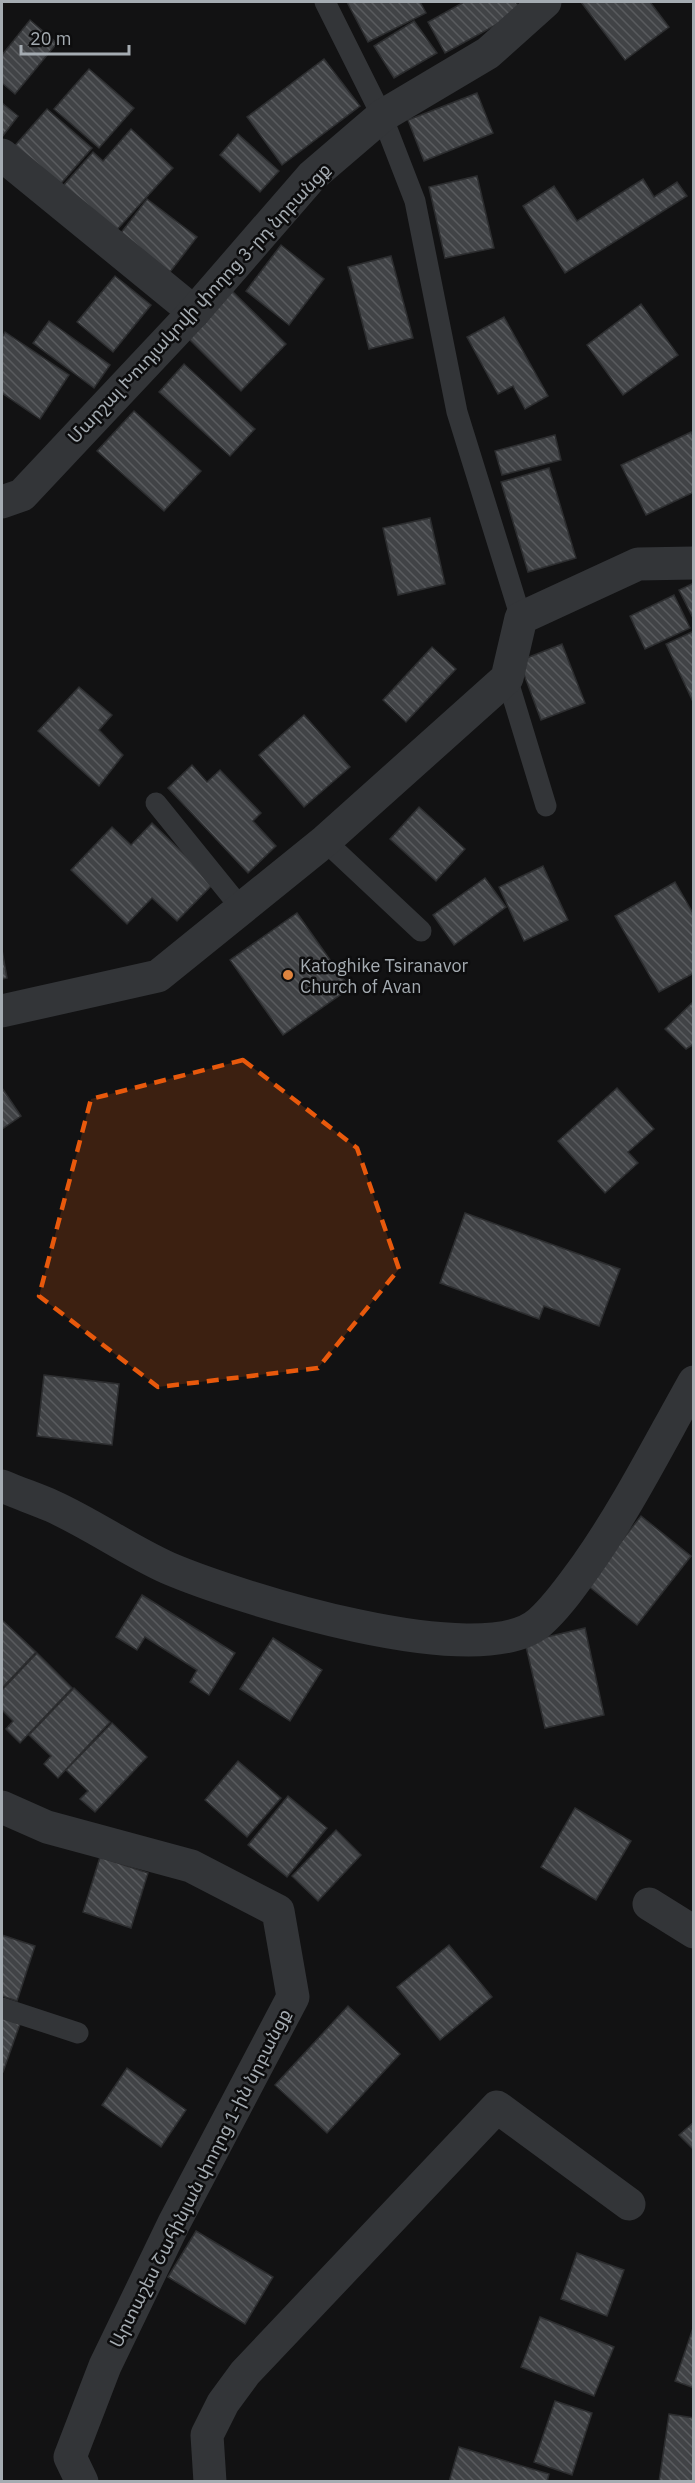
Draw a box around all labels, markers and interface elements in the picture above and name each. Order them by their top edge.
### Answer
scale bar [21,18,129,56]
text: 20 m [30,27,72,50]
street label: Մարշալ Խուդյակովի փողոց 3-րդ նրբանցք [63,158,335,448]
place label: Katoghike Tsiranavor Church of Avan [300,954,469,998]
marker: Katoghike Tsiranavor Church of Avan [281,968,295,982]
street label: Արտաշես Շահինյան փողոց 1-ին նրբանցք [104,2005,296,2351]

